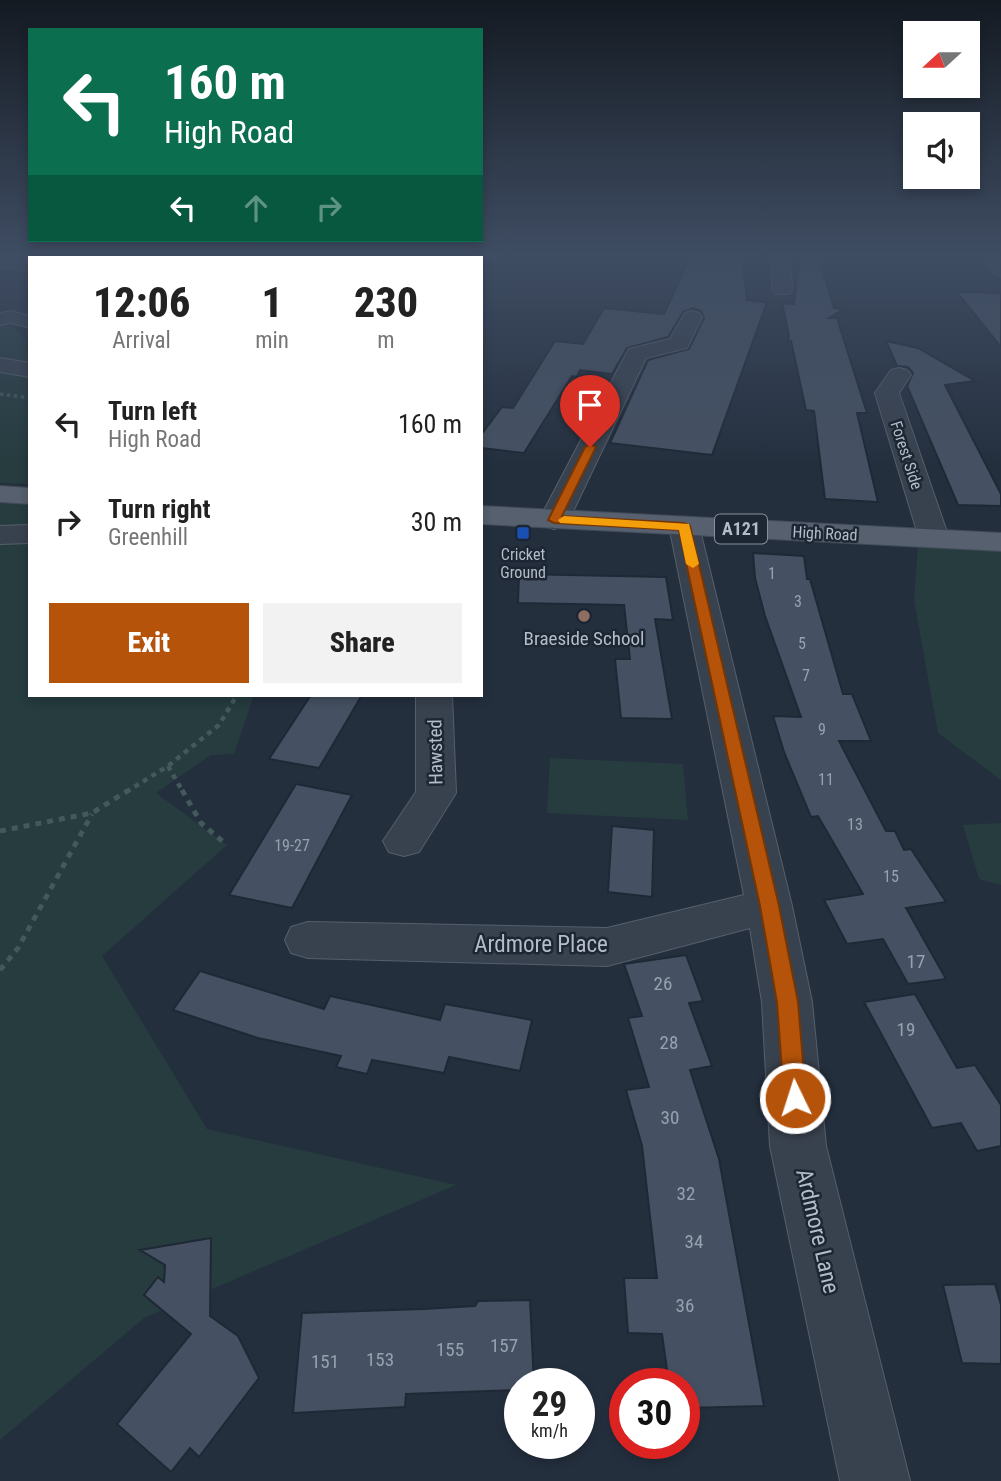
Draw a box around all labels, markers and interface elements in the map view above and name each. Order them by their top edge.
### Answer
north arrow [903,21,980,98]
map controls [903,21,980,189]
text: 160 m [164,54,286,111]
icon: left [49,56,140,147]
button: sound [903,112,980,189]
text: High Road [164,113,294,151]
icon: left [164,189,202,227]
icon: ahead [237,189,275,227]
icon: right [310,189,348,227]
text: 12:06 [93,278,190,327]
text: 1 [261,278,283,327]
text: 230 [354,278,418,327]
text: Arrival [112,327,171,354]
text: min [255,327,289,354]
text: m [377,327,395,354]
pin [560,375,620,447]
icon: arrive [571,386,609,424]
text: Turn left [108,396,197,426]
icon: left [49,405,87,443]
text: 160 m [398,409,462,439]
street label: Forest Side [887,419,927,492]
text: High Road [108,426,201,453]
text: Turn right [108,494,210,524]
icon: right [49,503,87,541]
text: 30 m [411,507,462,537]
road number: A121 [715,514,767,544]
street label: High Road [792,522,858,545]
text: Greenhill [108,524,188,551]
marker: Cricket Ground [515,525,531,541]
place label: Cricket Ground [500,545,546,582]
house number: 1 [768,564,776,583]
house number: 3 [794,592,802,611]
button: Exit [49,603,249,683]
button: Share [263,603,462,683]
marker: Braeside School [576,608,592,624]
place label: Braeside School [524,627,644,650]
house number: 5 [798,634,806,653]
house number: 7 [802,666,810,685]
street label: Hawsted [423,719,448,785]
house number: 9 [818,720,826,739]
house number: 11 [818,770,834,789]
house number: 13 [847,815,863,834]
house number: 19-27 [274,836,310,855]
house number: 15 [883,867,899,886]
street label: Ardmore Place [474,931,608,958]
house number: 17 [907,950,925,973]
house number: 26 [654,972,672,995]
house number: 19 [897,1018,915,1041]
house number: 28 [660,1031,678,1054]
position arrow [758,1061,832,1135]
house number: 30 [661,1106,679,1129]
street label: Ardmore Lane [790,1166,845,1296]
house number: 32 [677,1182,695,1205]
house number: 34 [685,1230,703,1253]
house number: 36 [676,1294,694,1317]
house number: 157 [490,1334,518,1357]
house number: 155 [436,1338,464,1361]
house number: 153 [366,1348,394,1371]
house number: 151 [311,1350,339,1373]
speed limit sign: 30 [609,1368,700,1459]
text: 29 [532,1384,567,1425]
text: km/h [531,1420,568,1441]

